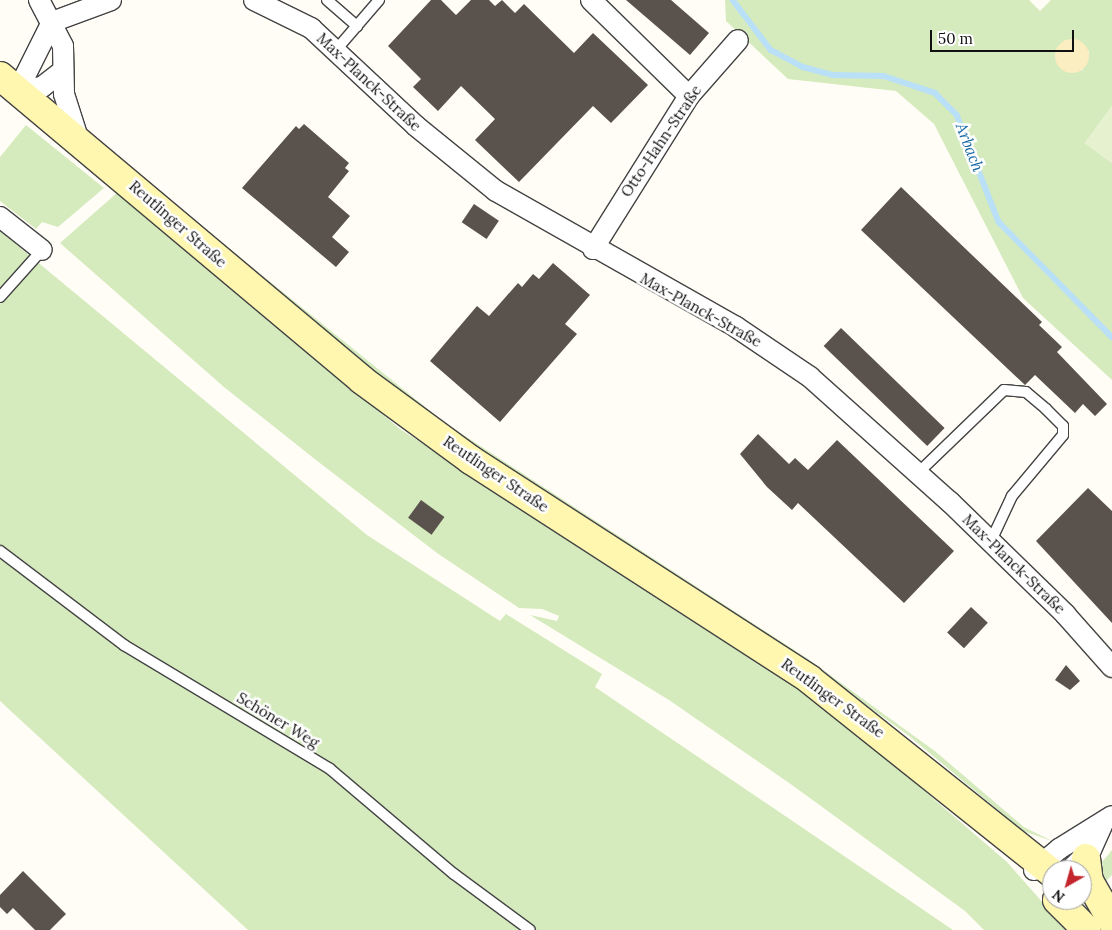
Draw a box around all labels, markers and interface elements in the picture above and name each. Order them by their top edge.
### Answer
scale bar [932,20,1076,52]
street label: Max-Planck-Straße [313,29,425,135]
text: 50 m [938,29,973,48]
street label: Otto-Hahn-Straße [617,82,705,200]
water label: Arbach [952,120,988,174]
street label: Reutlinger Straße [126,177,230,271]
street label: Max-Planck-Straße [637,269,765,351]
street label: Reutlinger Straße [440,432,552,516]
street label: Max-Planck-Straße [959,510,1069,618]
street label: Reutlinger Straße [778,655,888,741]
street label: Schöner Weg [234,688,322,752]
north arrow [1042,860,1092,910]
text: N [1049,886,1068,906]

